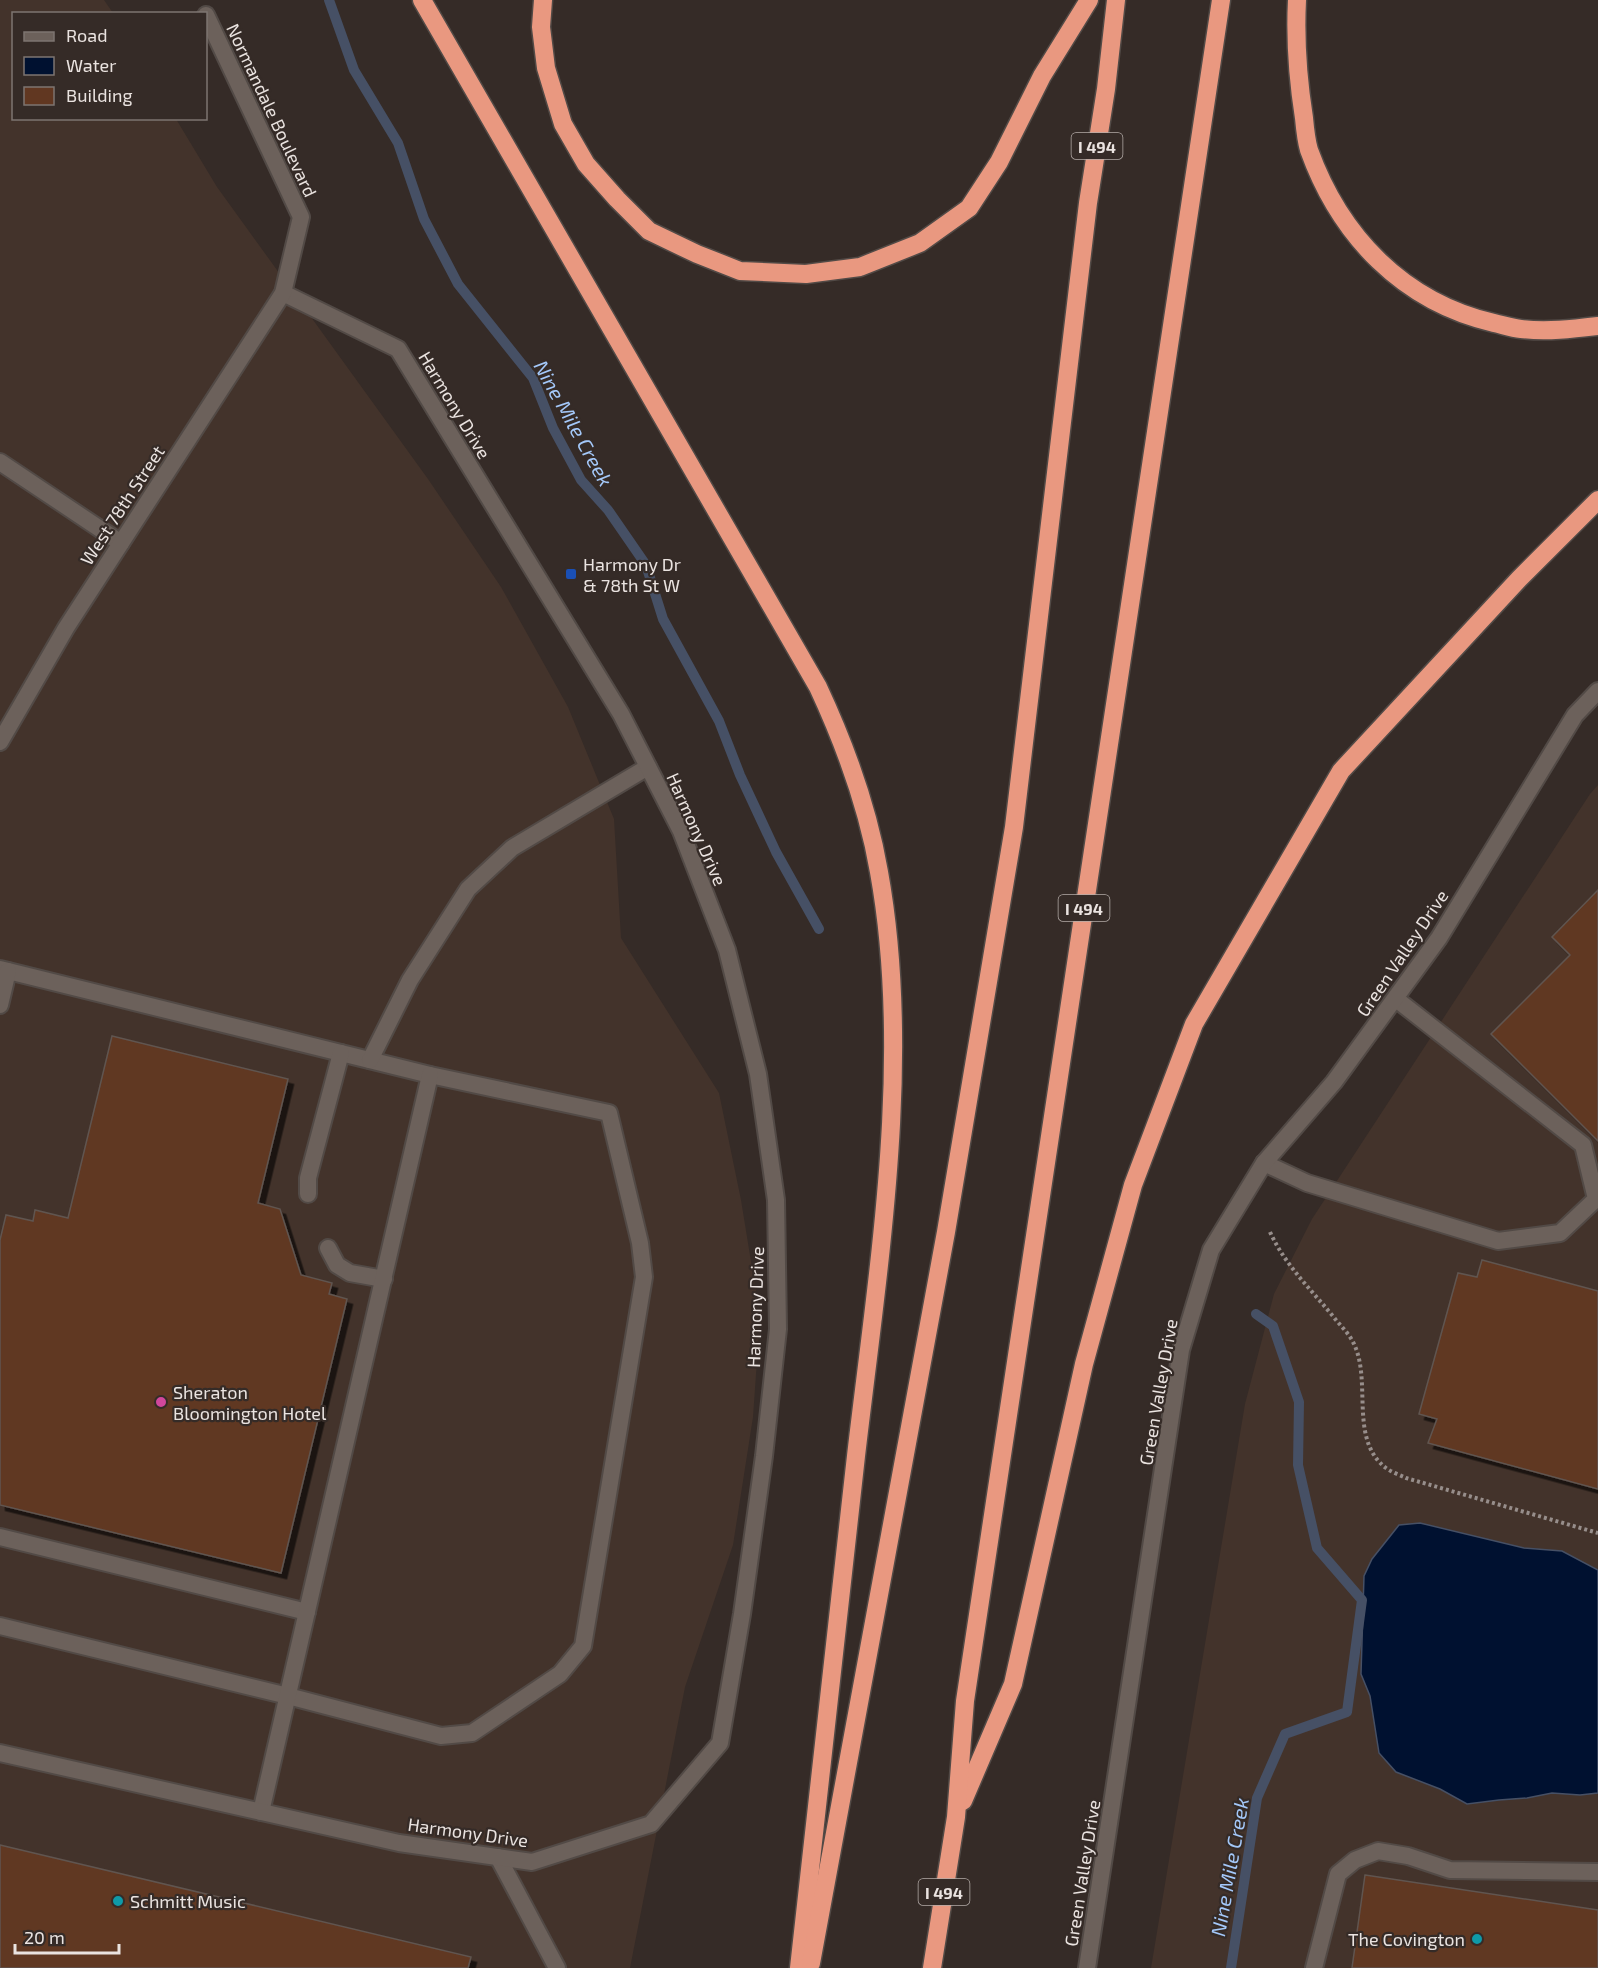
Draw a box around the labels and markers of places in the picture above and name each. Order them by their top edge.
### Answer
place label: Harmony Dr & 78th St W [583,553,681,596]
marker: Harmony Dr & 78th St W [564,567,578,581]
place label: Sheraton Bloomington Hotel [173,1381,327,1424]
marker: Sheraton Bloomington Hotel [154,1395,168,1409]
place label: Schmitt Music [130,1890,246,1912]
marker: Schmitt Music [111,1894,125,1908]
place label: The Covington [1348,1928,1465,1950]
marker: The Covington [1470,1932,1484,1946]

